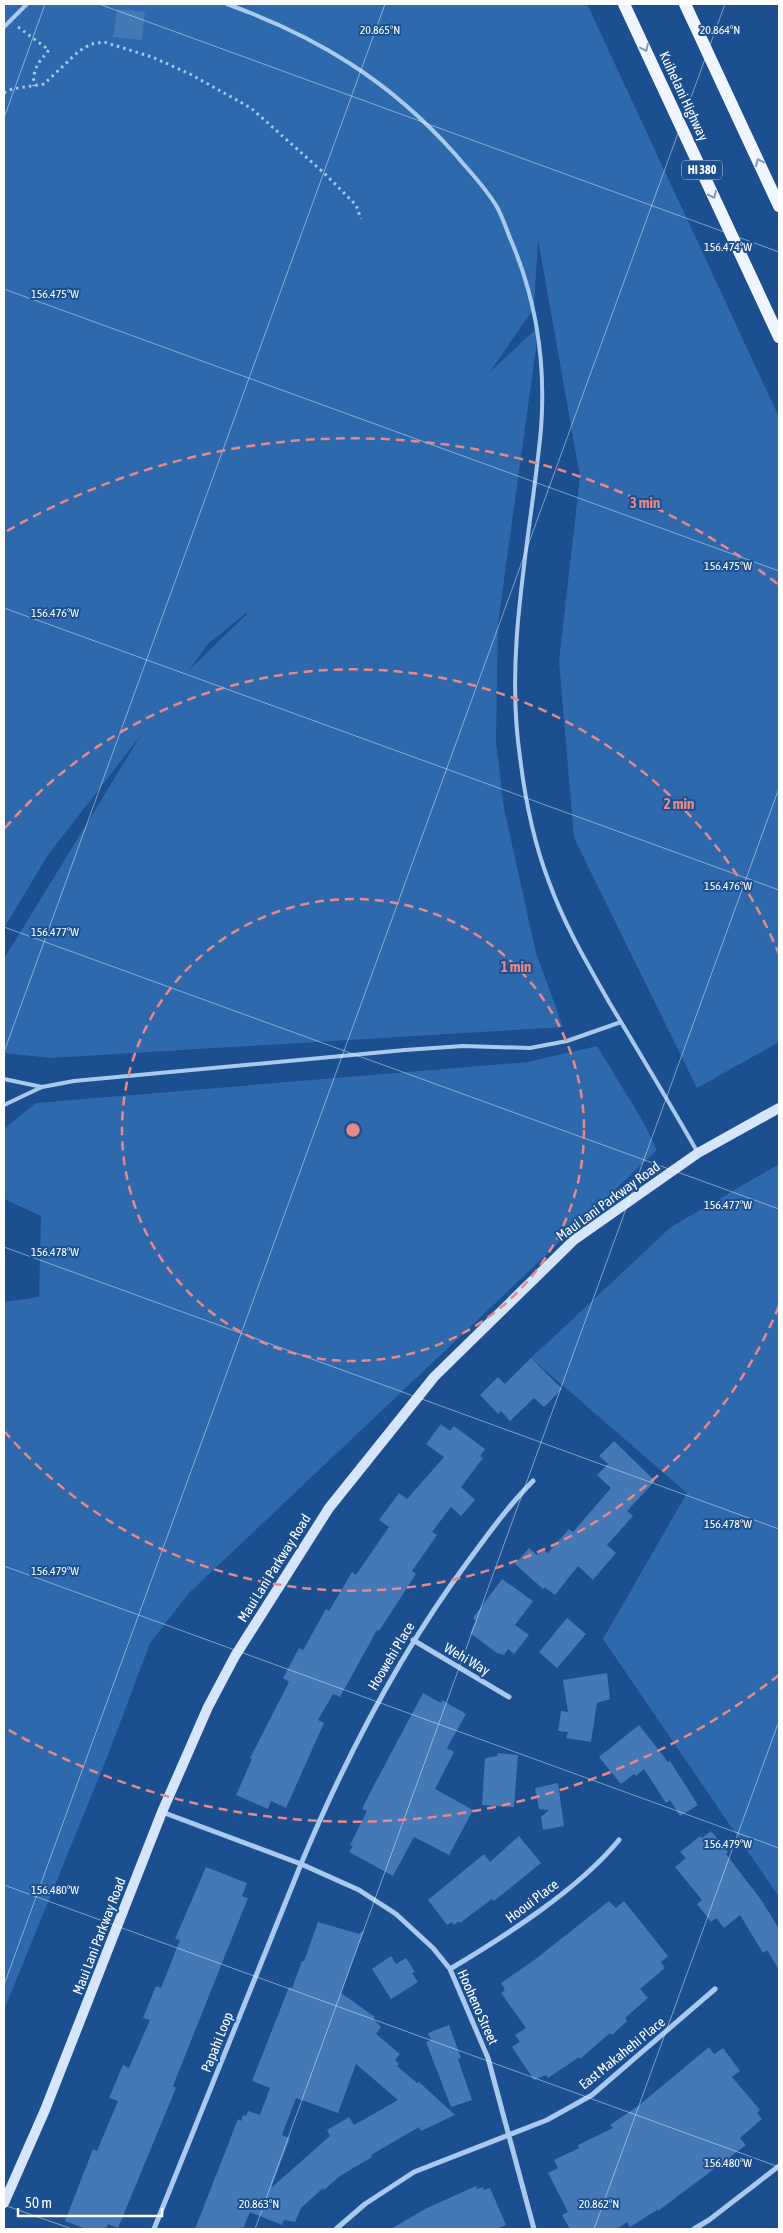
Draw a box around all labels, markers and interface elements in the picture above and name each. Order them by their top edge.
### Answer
text: 20.865°N [360,23,400,37]
text: 20.864°N [700,23,740,37]
one-way arrow [639,43,649,52]
street label: Kuihelani Highway [656,49,712,143]
one-way arrow [754,158,765,167]
road number: HI 380 [682,160,722,180]
one-way arrow [707,190,718,199]
text: 156.474°W [704,240,752,254]
text: 156.475°W [31,287,79,301]
text: 3 min [630,494,660,511]
text: 156.475°W [704,559,752,573]
text: 156.476°W [31,606,79,620]
text: 2 min [664,795,694,812]
text: 156.476°W [704,879,752,893]
text: 156.477°W [31,925,79,939]
text: 1 min [501,958,531,975]
centre of rings [344,1121,362,1139]
street label: Maui Lani Parkway Road [553,1158,663,1244]
text: 156.477°W [704,1198,752,1212]
text: 156.478°W [31,1245,79,1259]
street label: Maui Lani Parkway Road [234,1511,314,1625]
text: 156.478°W [704,1517,752,1531]
text: 156.479°W [31,1564,79,1578]
street label: Hoowehi Place [364,1619,418,1693]
street label: Wehi Way [441,1640,493,1679]
text: 156.479°W [704,1837,752,1851]
street label: Maui Lani Parkway Road [69,1875,129,1997]
street label: Hooui Place [503,1876,561,1926]
text: 156.480°W [31,1883,79,1897]
street label: Hooheno Street [454,1967,502,2047]
street label: Papahi Loop [198,2009,236,2074]
street label: East Makahehi Place [576,2014,668,2092]
text: 156.480°W [704,2156,752,2170]
scale bar [18,2186,161,2218]
text: 50 m [25,2194,52,2211]
text: 20.863°N [239,2197,279,2211]
text: 20.862°N [579,2197,619,2211]

